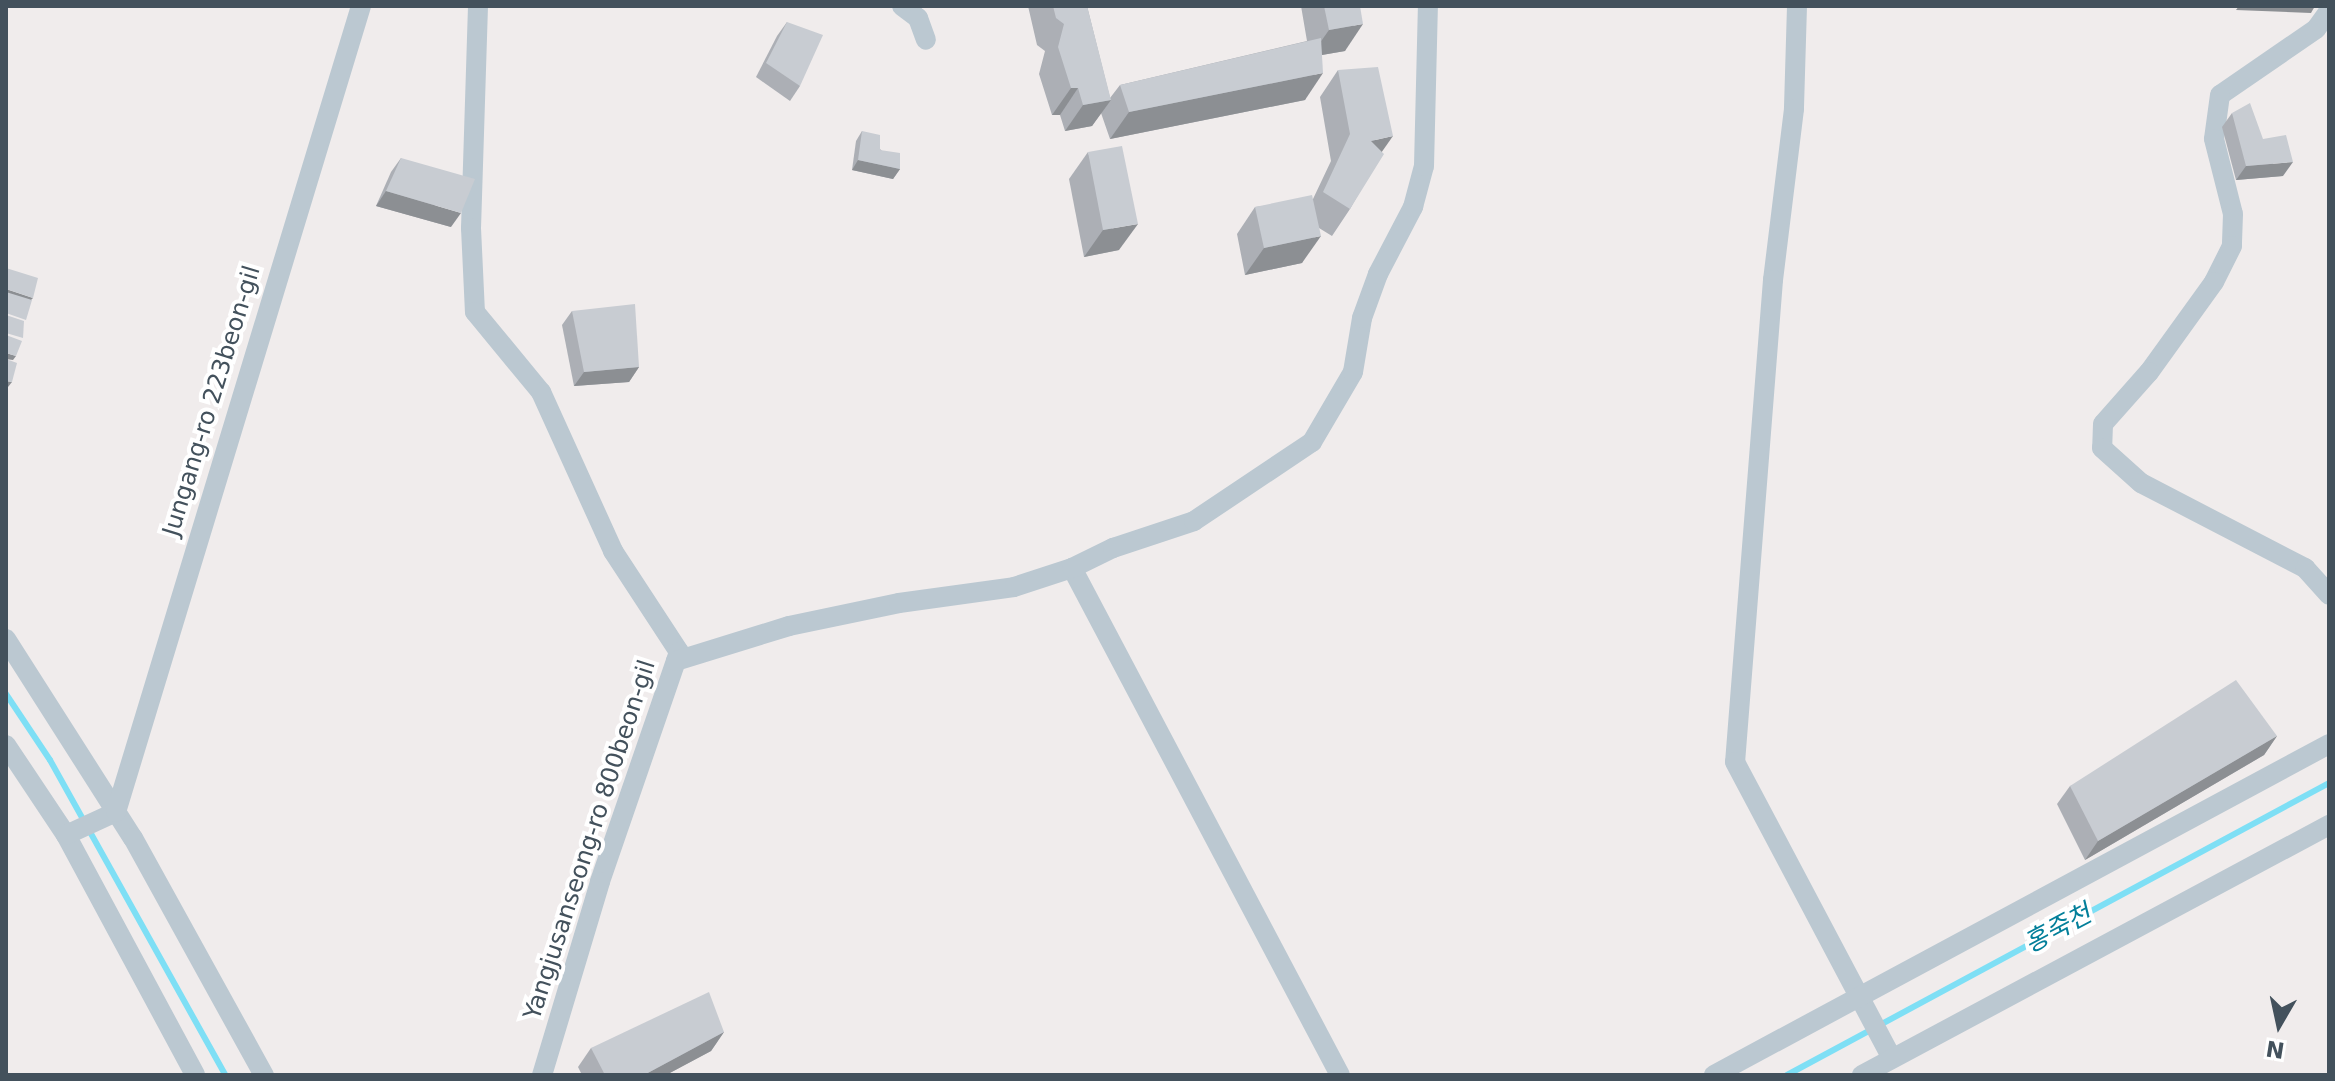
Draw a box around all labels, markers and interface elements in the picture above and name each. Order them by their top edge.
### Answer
street label: Jungang-ro 223beon-gil [157,262,267,540]
street label: Yangjusanseong-ro 800beon-gil [518,657,662,1023]
water label: 홍죽천 [2019,898,2097,960]
north arrow [2239,985,2319,1065]
text: N [2264,1035,2286,1063]

